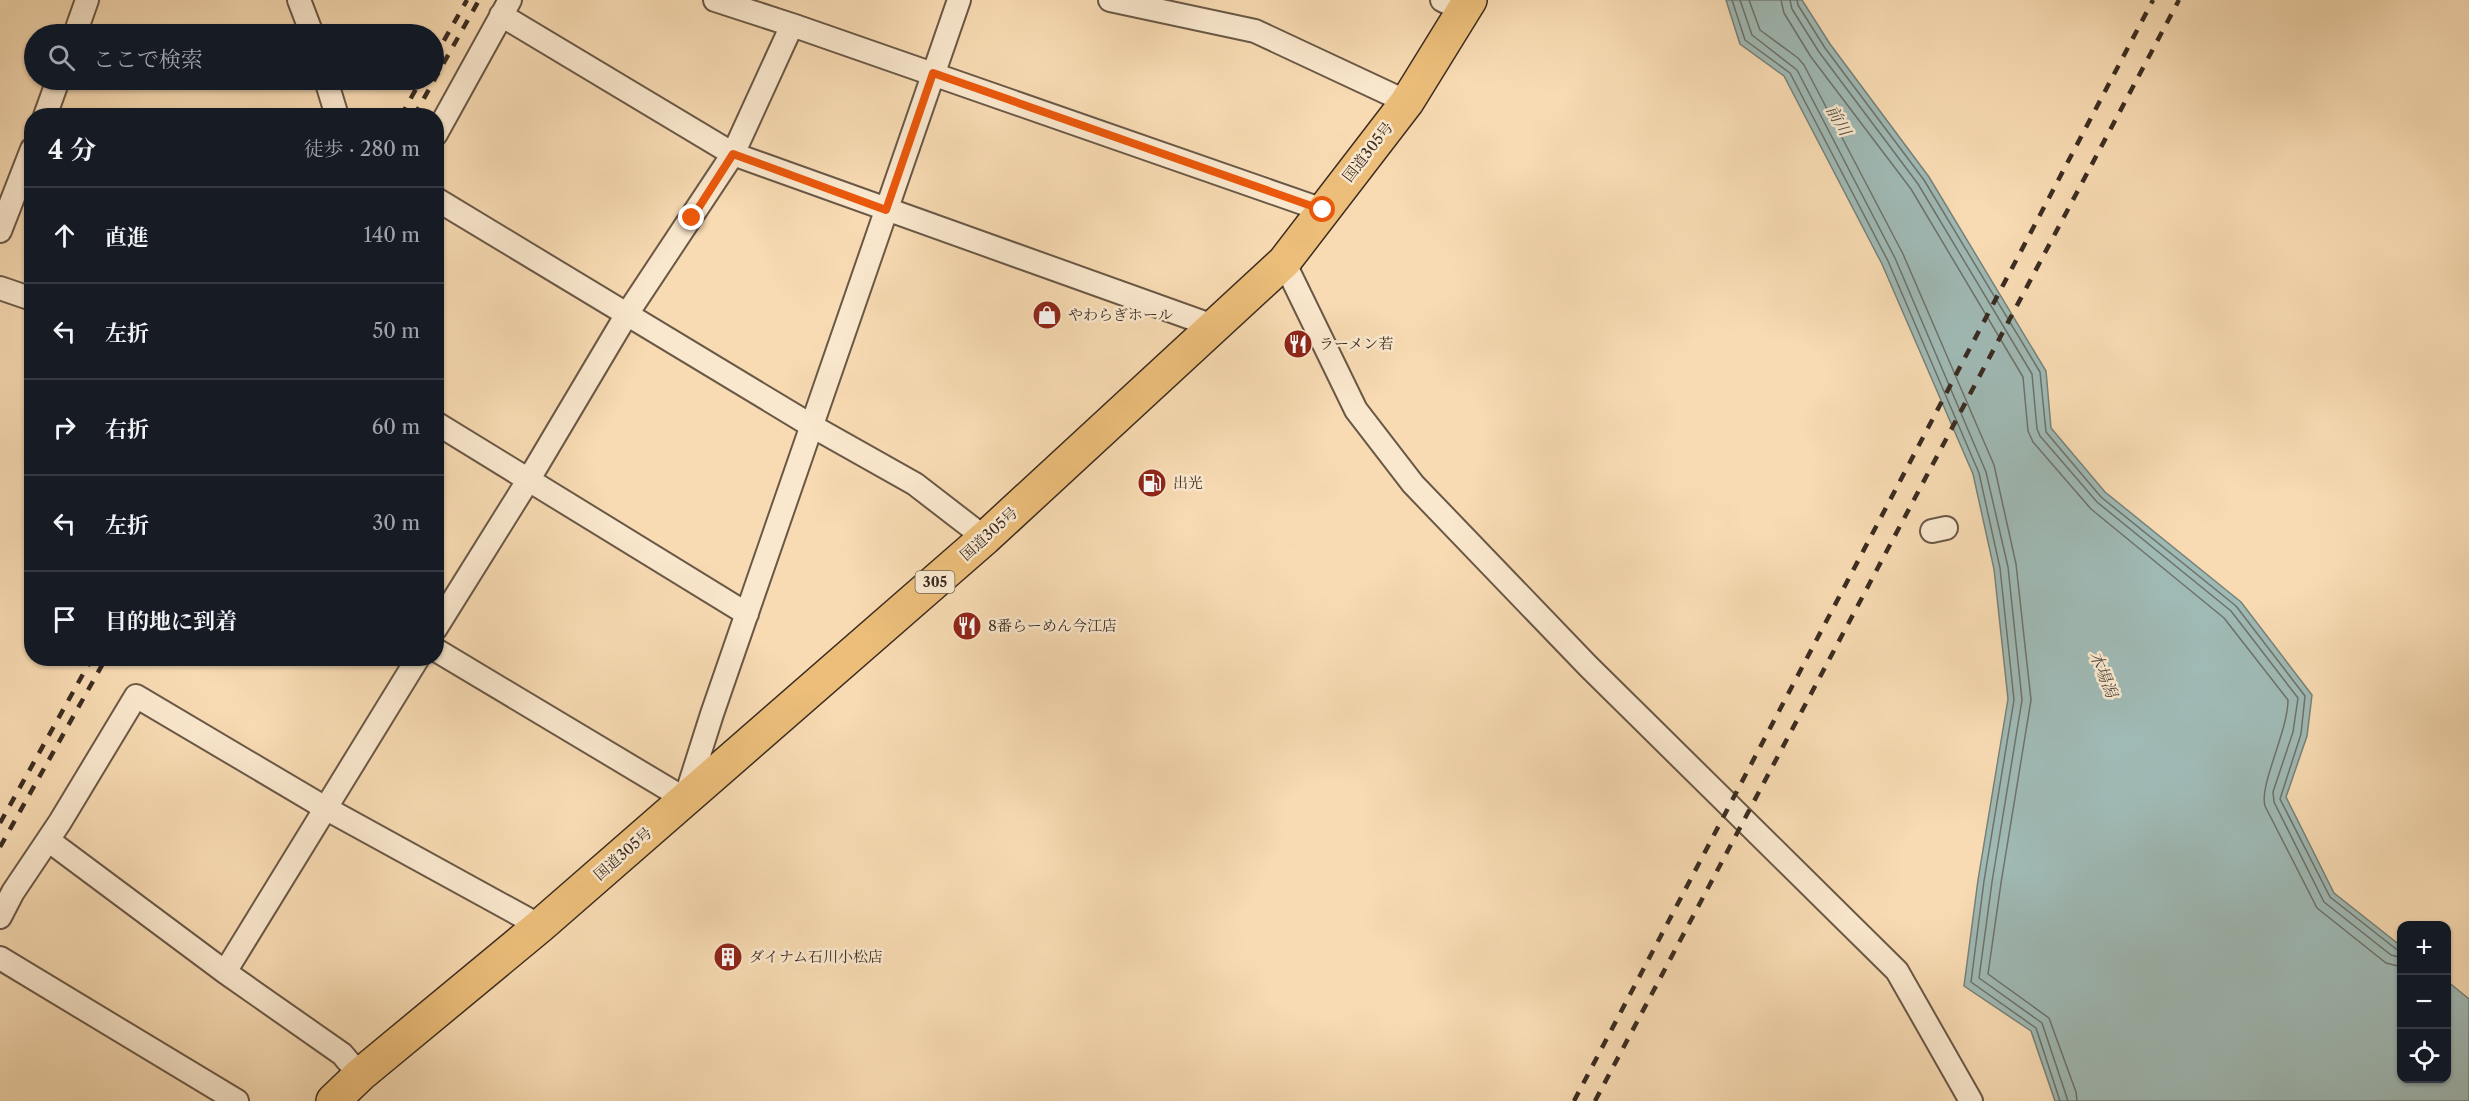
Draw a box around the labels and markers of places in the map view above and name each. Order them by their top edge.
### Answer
shop icon: やわらぎホール [1031,299,1063,331]
place label: やわらぎホール [1068,305,1173,324]
restaurant icon: ラーメン若 [1282,328,1314,360]
place label: ラーメン若 [1319,334,1393,353]
fuel station icon: 出光 [1136,467,1168,499]
place label: 出光 [1173,473,1203,492]
restaurant icon: 8番らーめん今江店 [951,610,983,642]
place label: 8番らーめん今江店 [988,616,1117,635]
building icon: ダイナム石川小松店 [712,941,744,973]
place label: ダイナム石川小松店 [749,947,883,966]

